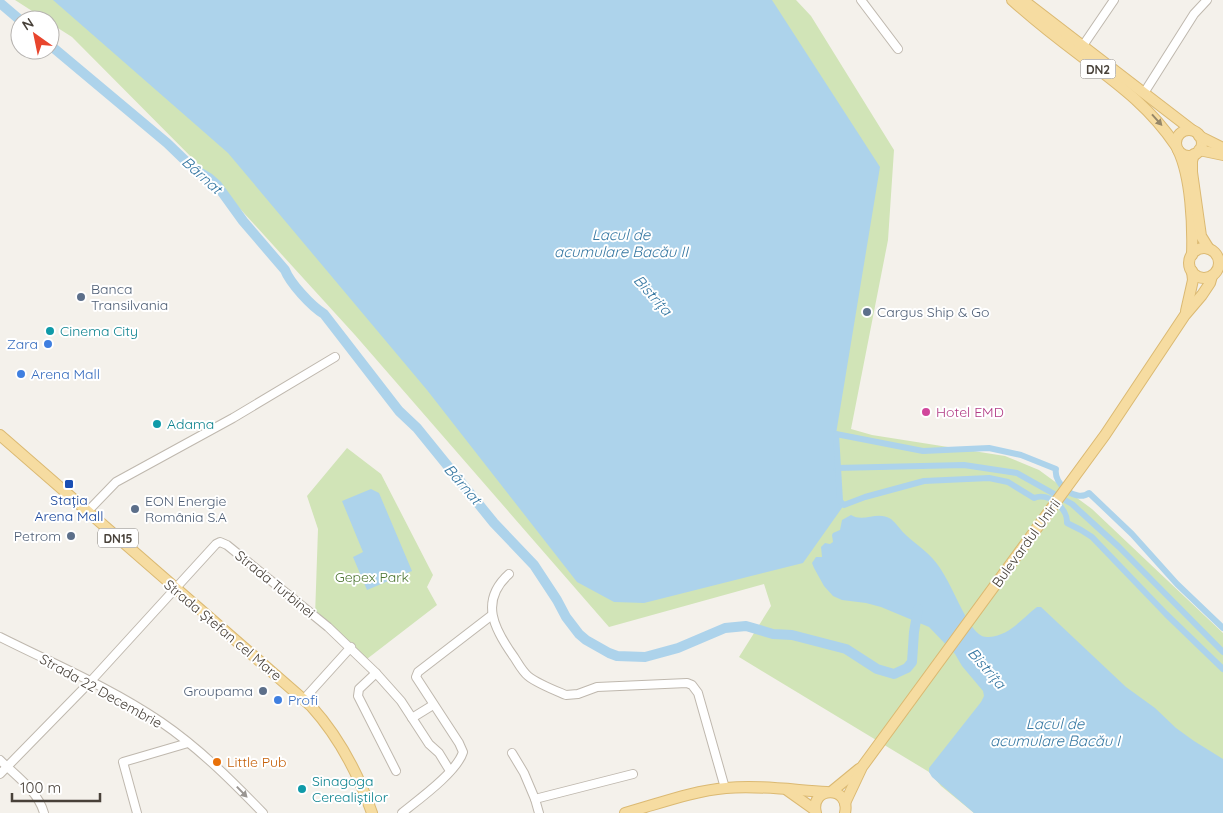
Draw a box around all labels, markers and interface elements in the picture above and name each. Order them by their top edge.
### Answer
north arrow [10,10,60,60]
text: N [19,14,37,34]
road number: DN2 [1080,60,1116,78]
one-way arrow [1151,114,1163,126]
water label: Bârnat [178,152,227,199]
water label: Lacul de acumulare Bacău II [554,225,689,261]
water label: Bistrița [630,271,677,320]
place label: Banca Transilvania [91,280,168,314]
marker: Banca Transilvania [75,291,87,303]
place label: Cargus Ship & Go [877,303,989,321]
marker: Cargus Ship & Go [861,306,873,318]
place label: Cinema City [60,322,138,340]
marker: Cinema City [44,325,56,337]
place label: Zara [7,335,38,353]
marker: Zara [42,338,54,350]
place label: Arena Mall [31,365,100,383]
marker: Arena Mall [15,368,27,380]
place label: Hotel EMD [936,403,1004,421]
marker: Hotel EMD [920,406,932,418]
place label: Adama [167,415,214,433]
marker: Adama [151,418,163,430]
water label: Bârnat [440,460,487,510]
marker: Stația Arena Mall [63,478,75,490]
place label: Stația Arena Mall [35,491,103,525]
place label: EON Energie România S.A [145,492,227,526]
street label: Bulevardul Unirii [988,495,1064,591]
marker: EON Energie România S.A [129,503,141,515]
place label: Petrom [14,527,61,545]
road number: DN15 [98,528,138,548]
marker: Petrom [65,530,77,542]
street label: Strada Turbinei [231,546,319,622]
park label: Gepex Park [335,568,409,586]
street label: Strada Ștefan cel Mare [160,575,286,685]
water label: Bistrița [964,644,1011,693]
street label: Strada 22 Decembrie [37,650,165,732]
place label: Groupama [184,682,253,700]
marker: Groupama [257,685,269,697]
place label: Profi [288,691,318,709]
marker: Profi [272,694,284,706]
water label: Lacul de acumulare Bacău I [990,714,1121,750]
place label: Little Pub [227,753,286,771]
marker: Little Pub [211,756,223,768]
scale bar [12,770,100,802]
place label: Sinagoga Cerealiștilor [312,772,389,806]
text: 100 m [20,778,61,797]
marker: Sinagoga Cerealiștilor [296,783,308,795]
one-way arrow [236,785,248,797]

